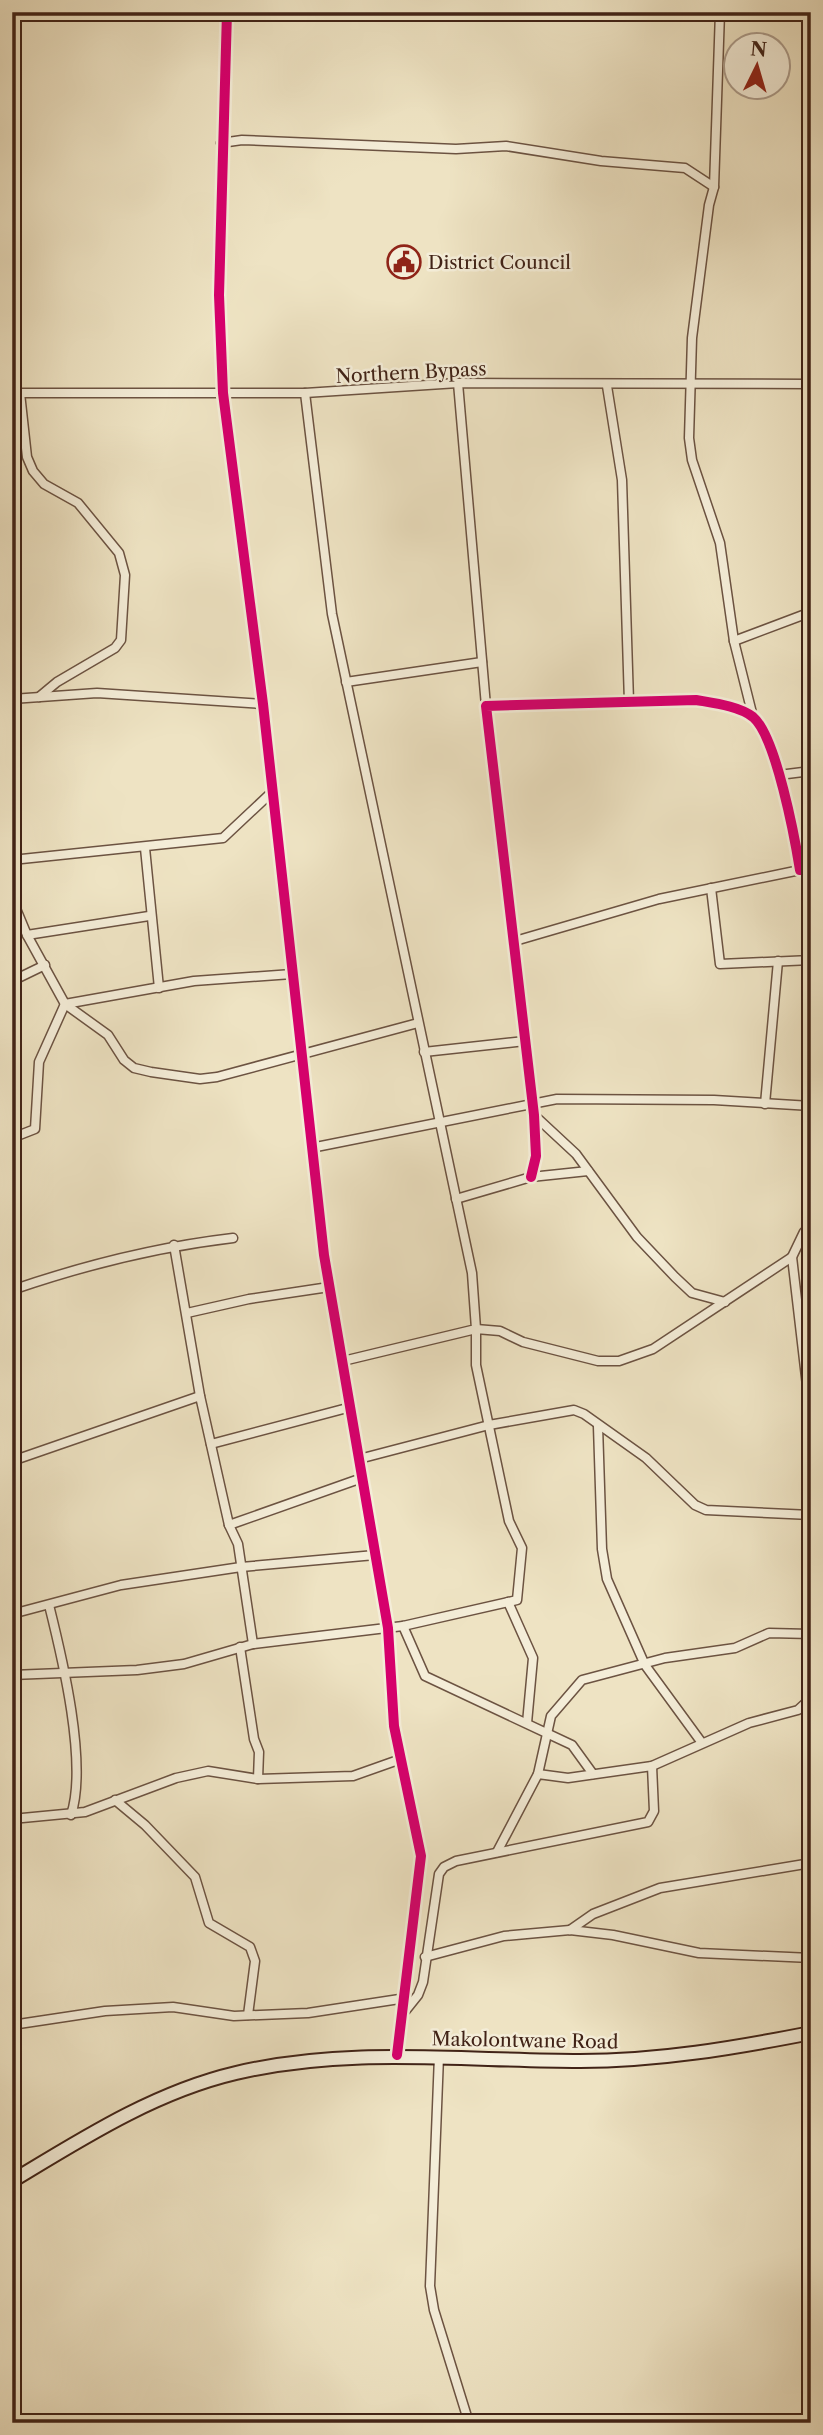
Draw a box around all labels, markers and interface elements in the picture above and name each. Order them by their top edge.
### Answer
north arrow [722,32,792,102]
text: N [749,37,768,62]
public building icon: District Council [385,243,423,281]
place label: District Council [428,251,571,274]
street label: Northern Bypass [335,357,487,388]
street label: Makolontwane Road [431,2027,619,2054]

